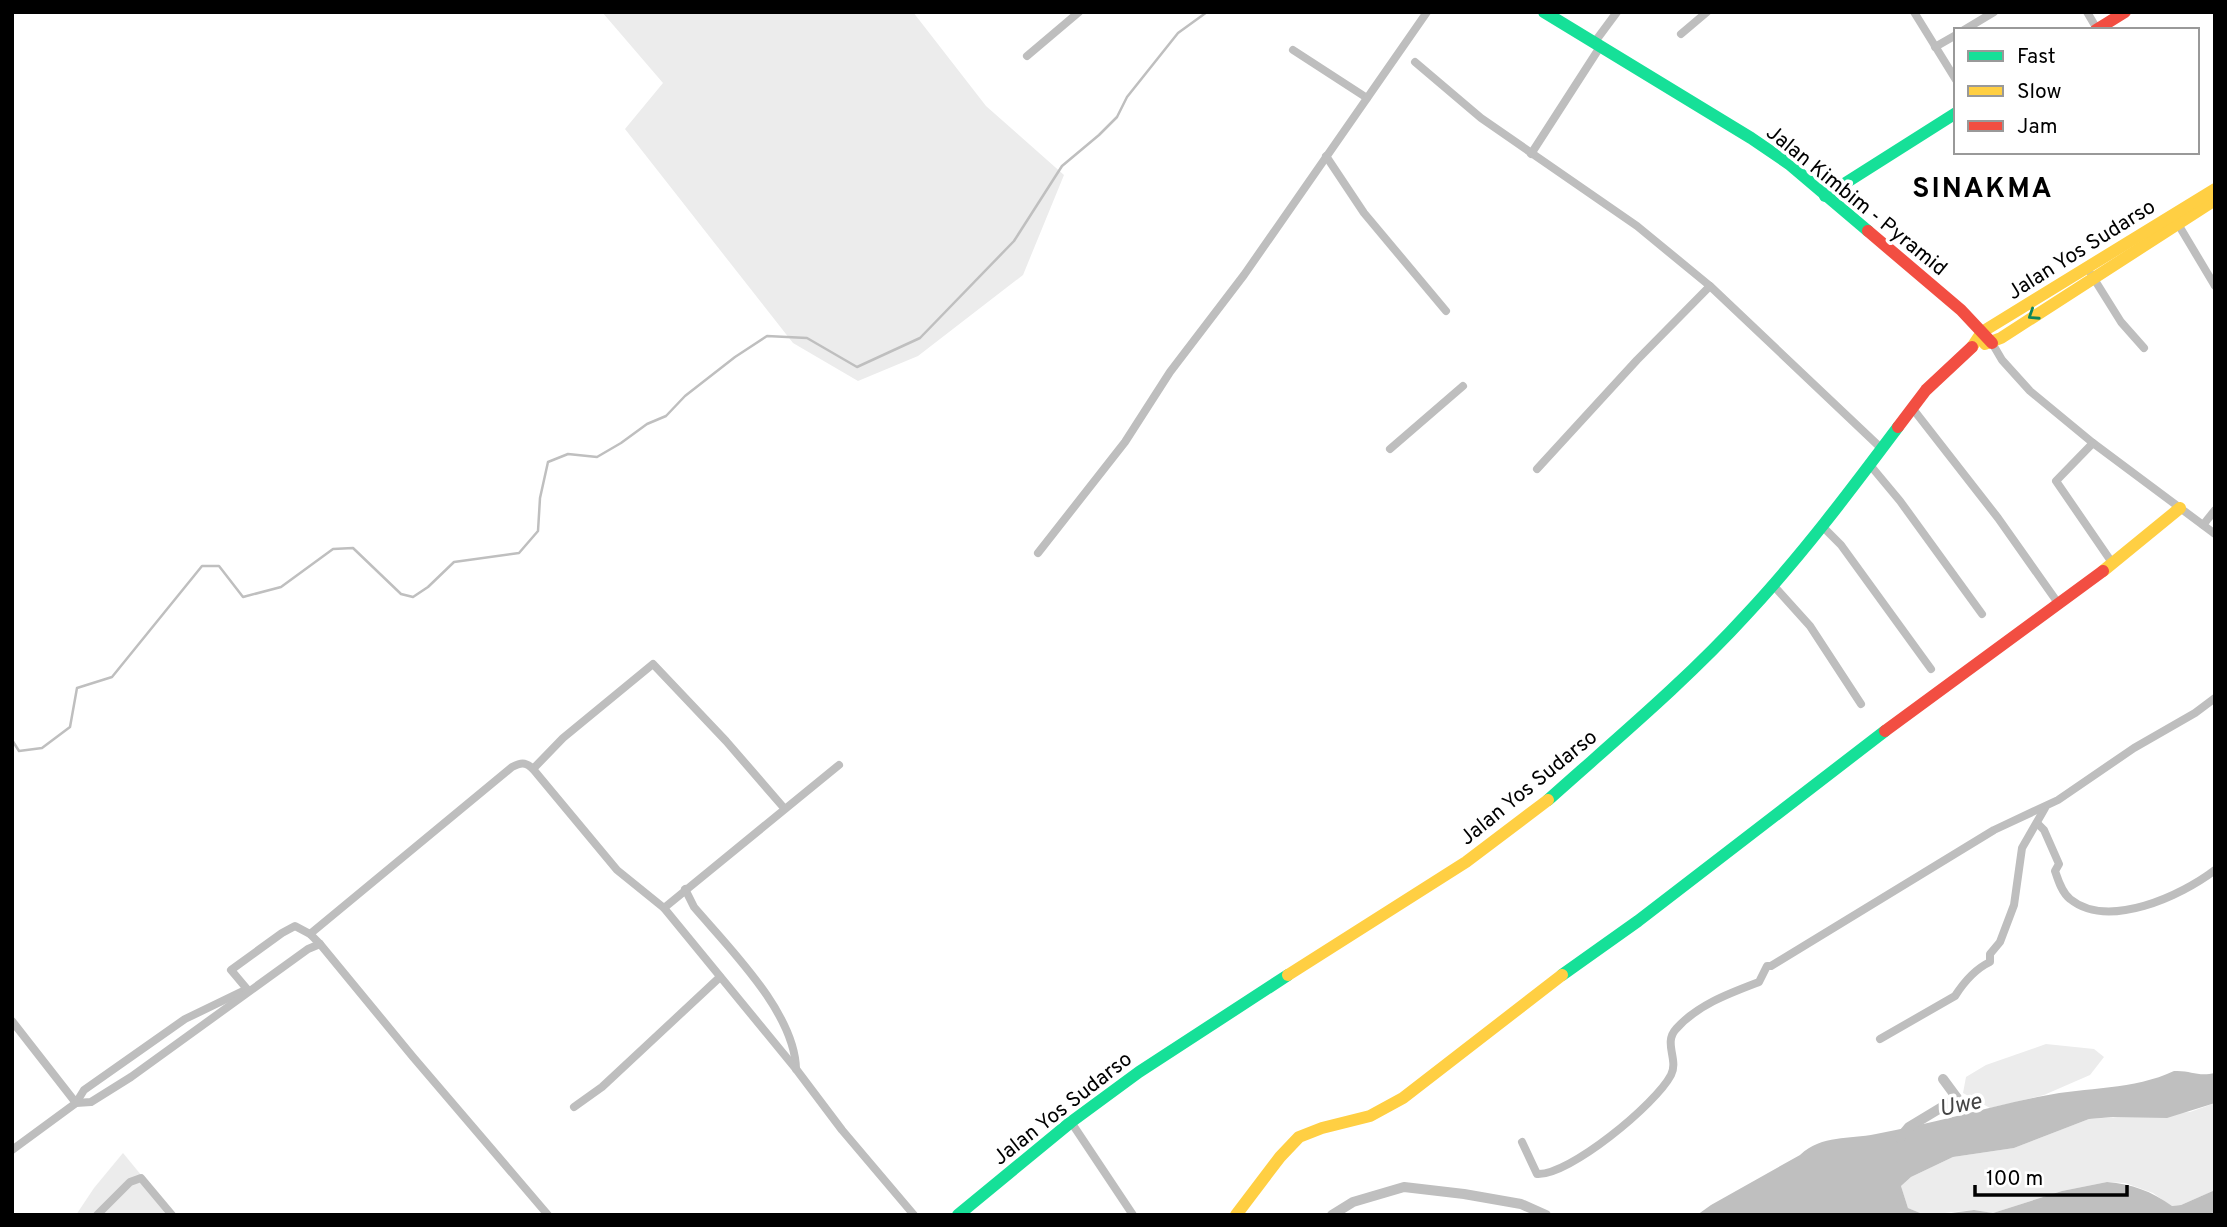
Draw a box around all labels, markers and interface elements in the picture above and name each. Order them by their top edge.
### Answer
legend [1954,28,2199,154]
text: Fast [2017,44,2056,71]
text: Slow [2017,79,2062,106]
text: Jam [2017,114,2058,141]
street label: Jalan Kimbim - Pyramid [1760,120,1952,283]
district label: SINAKMA [1912,172,2054,208]
street label: Jalan Yos Sudarso [2003,194,2161,307]
one-way arrow [2028,307,2041,320]
street label: Jalan Yos Sudarso [1454,724,1603,852]
street label: Jalan Yos Sudarso [988,1046,1138,1172]
water label: Uwe [1937,1088,1985,1125]
scale bar [1975,1154,2127,1198]
text: 100 m [1986,1166,2043,1193]

